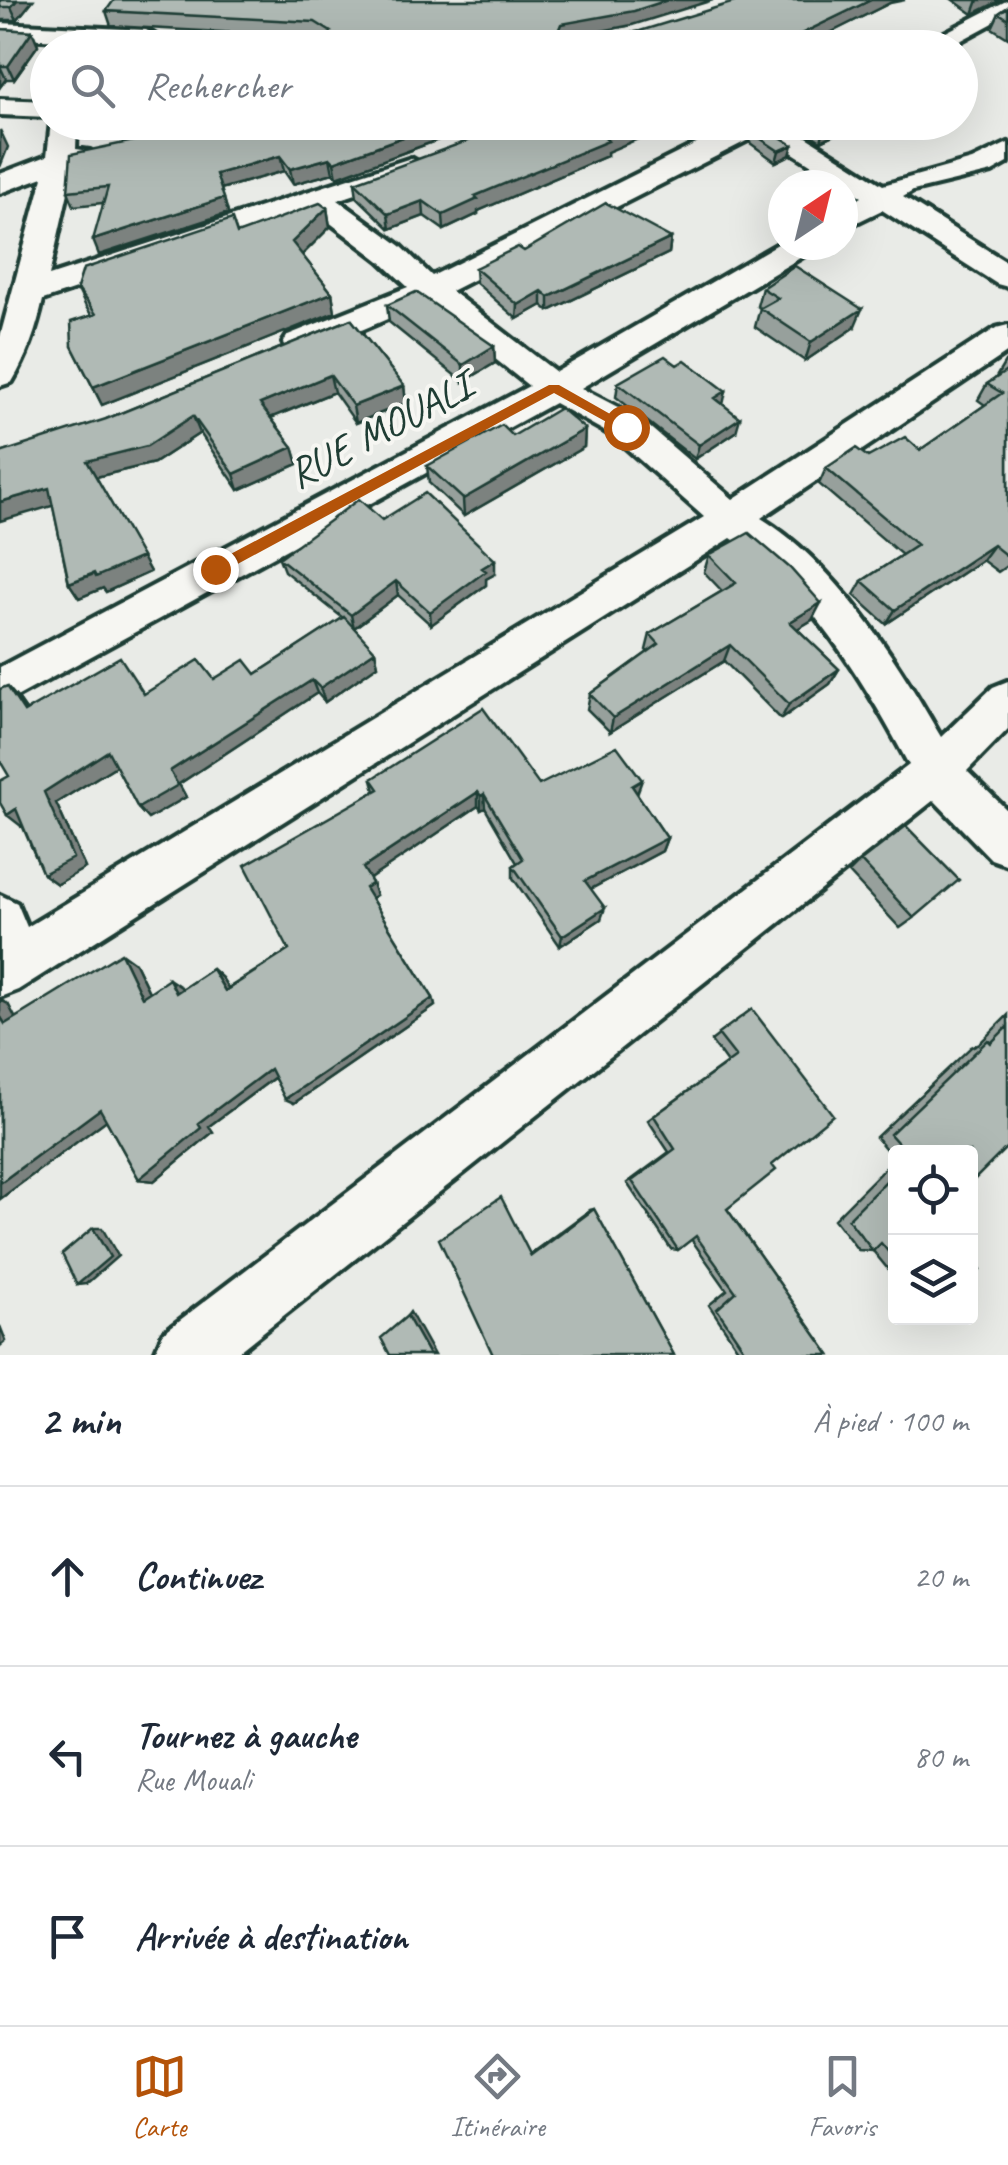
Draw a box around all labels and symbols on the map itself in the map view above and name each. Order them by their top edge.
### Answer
north arrow [768,170,858,260]
street label: RUE MOUALI [279,356,488,501]
route start [604,405,650,451]
route end [193,547,239,593]

